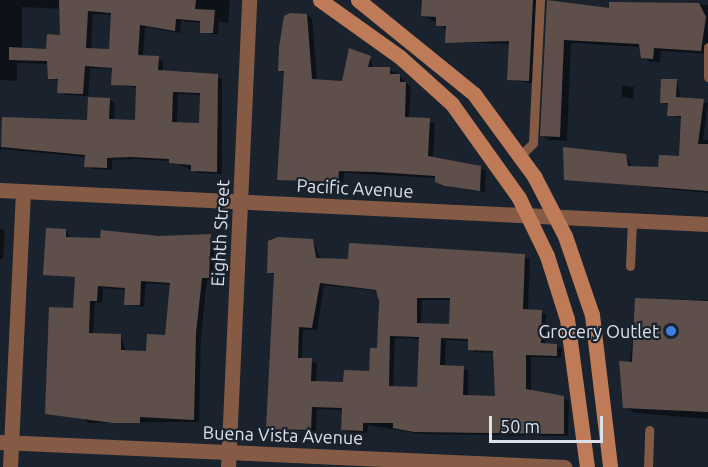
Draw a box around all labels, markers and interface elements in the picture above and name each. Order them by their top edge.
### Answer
street label: Pacific Avenue [296,174,414,202]
street label: Eighth Street [206,179,234,287]
place label: Grocery Outlet [538,320,659,342]
marker: Grocery Outlet [664,324,678,338]
scale bar [492,404,606,442]
text: 50 m [500,416,540,436]
street label: Buena Vista Avenue [202,421,364,449]

